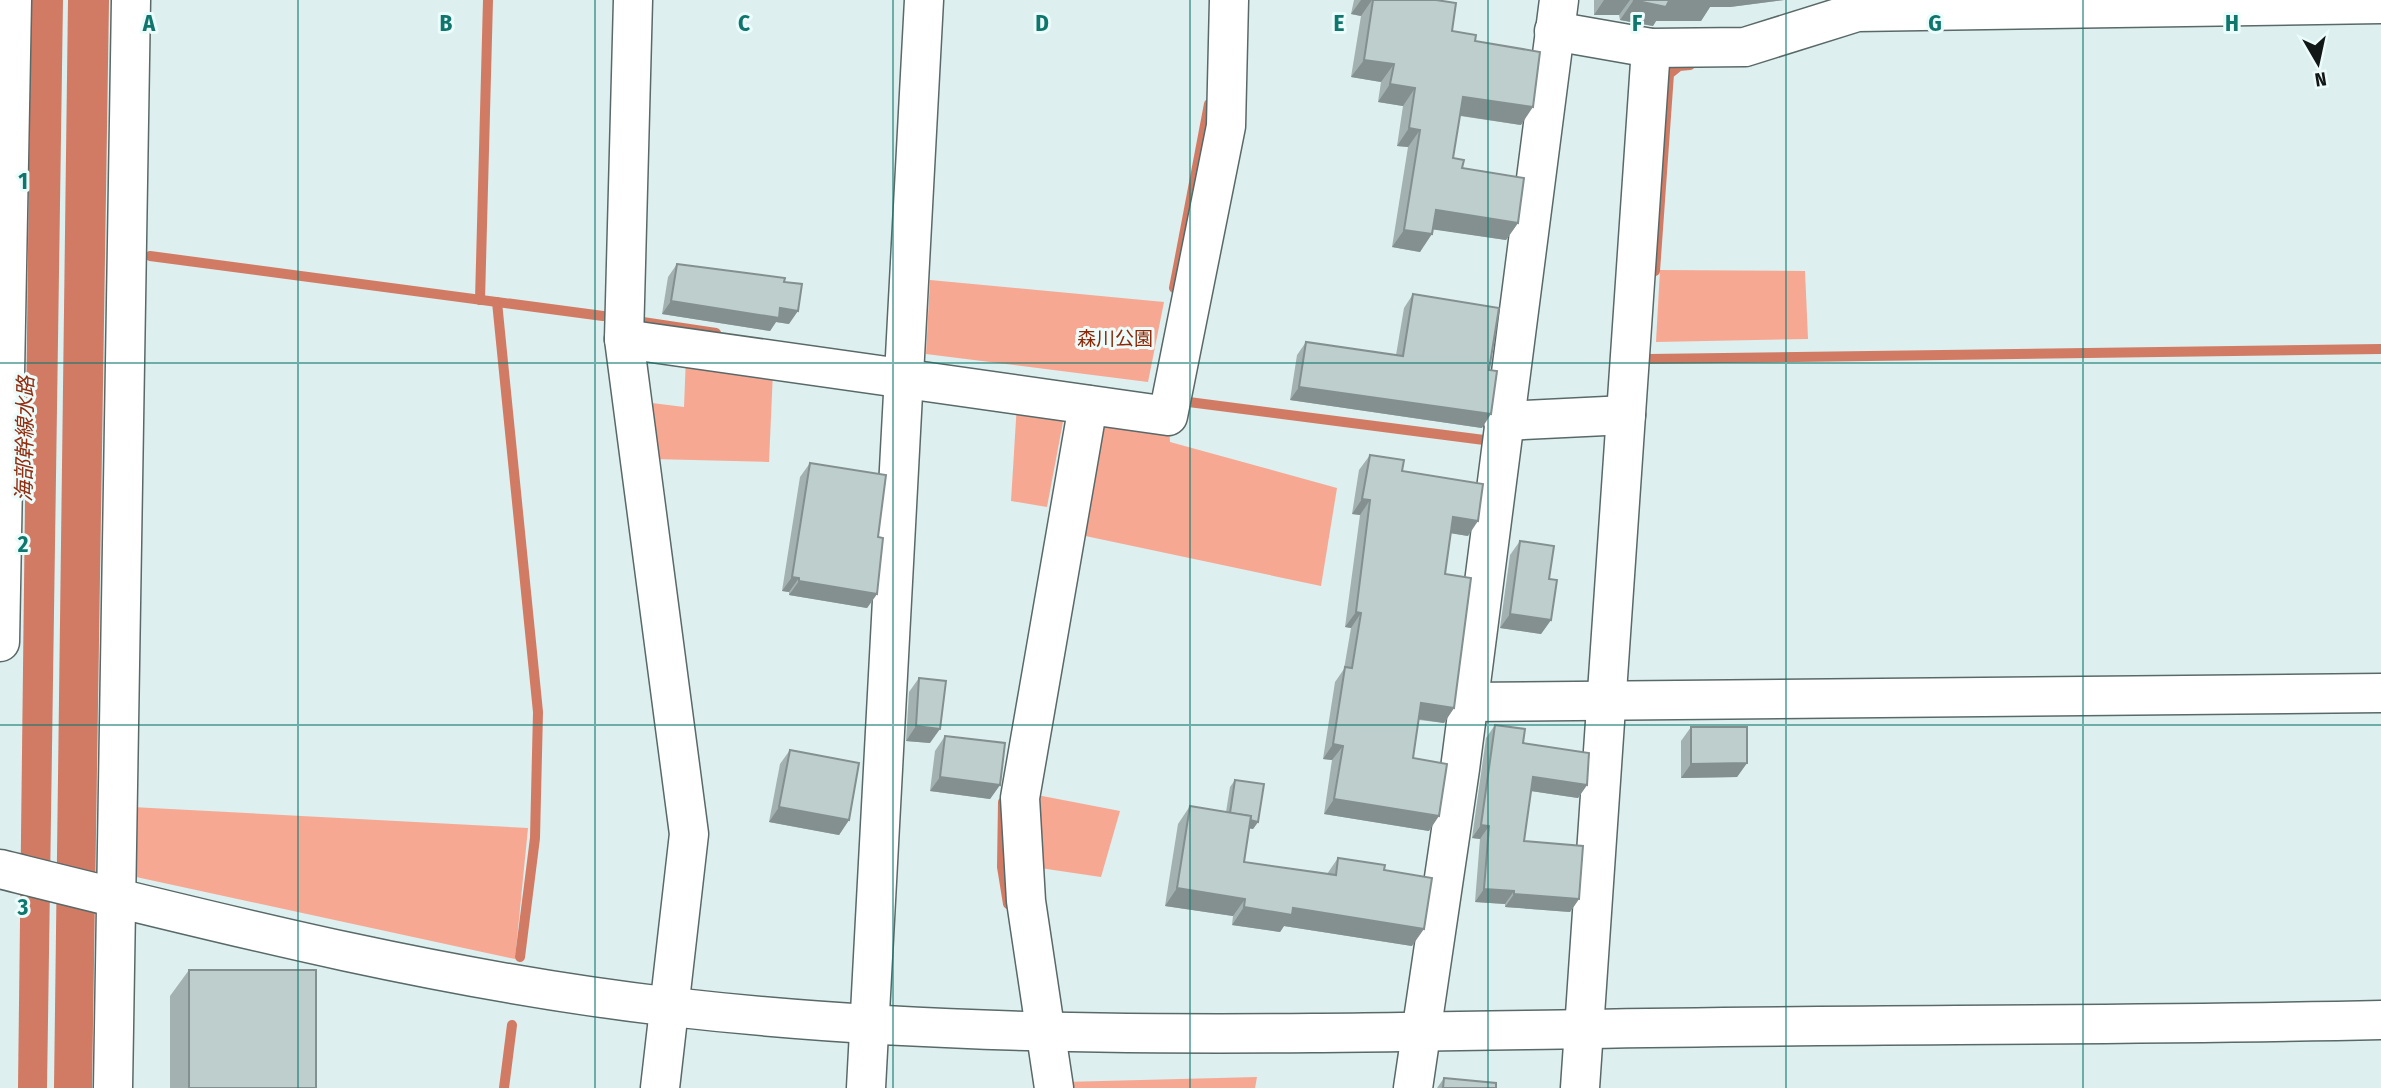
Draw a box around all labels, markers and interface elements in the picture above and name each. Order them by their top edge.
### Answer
text: A [142,9,156,37]
text: B [440,9,453,37]
text: C [738,9,750,37]
text: D [1035,9,1049,37]
text: E [1334,9,1345,37]
text: F [1632,9,1642,37]
text: G [1928,9,1942,37]
text: H [2225,9,2239,37]
north arrow [2283,28,2353,98]
text: N [2313,67,2328,92]
text: 1 [18,167,28,195]
park label: 森川公園 [1077,327,1153,350]
water label: 海部幹線水路 [11,374,39,502]
text: 2 [17,530,29,558]
text: 3 [17,893,29,921]

